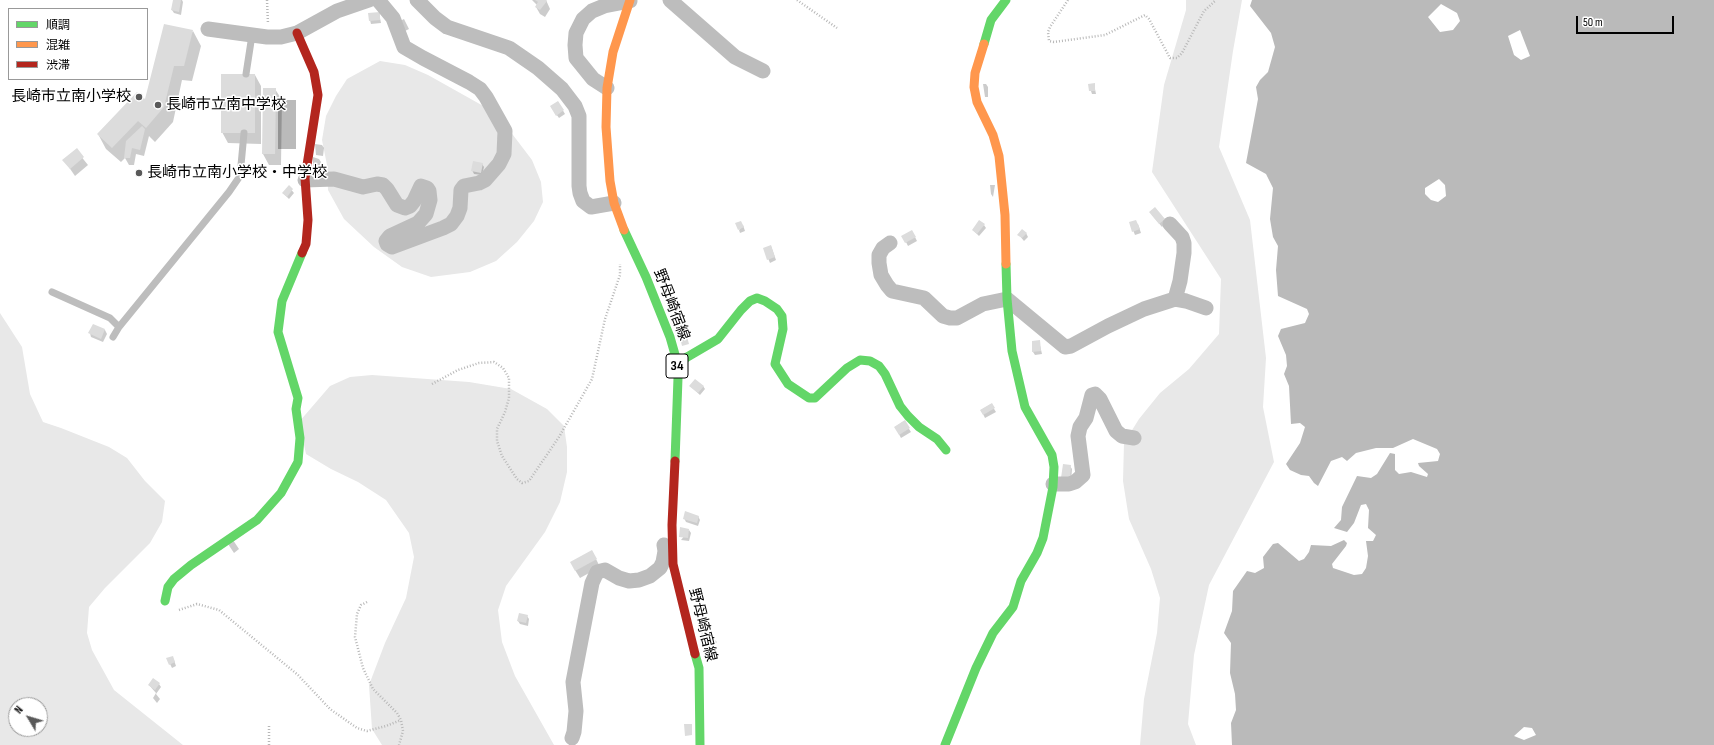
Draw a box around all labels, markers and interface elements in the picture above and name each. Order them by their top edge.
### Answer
legend [8,8,148,80]
scale bar [1578,8,1676,34]
text: 50 m [1583,15,1603,30]
text: 順調 [46,18,70,33]
text: 混雑 [46,38,70,53]
text: 渋滞 [46,58,70,73]
place label: 長崎市立南小学校 [11,88,131,106]
marker: 長崎市立南小学校 [134,92,144,102]
place label: 長崎市立南中学校 [166,96,286,114]
marker: 長崎市立南中学校 [153,100,163,110]
place label: 長崎市立南小学校・中学校 [147,164,327,182]
marker: 長崎市立南小学校・中学校 [134,168,144,178]
street label: 野母崎宿線 [649,267,693,343]
road number: 34 [666,354,688,378]
street label: 野母崎宿線 [684,586,720,664]
north arrow [8,697,48,737]
text: N [12,704,26,716]

